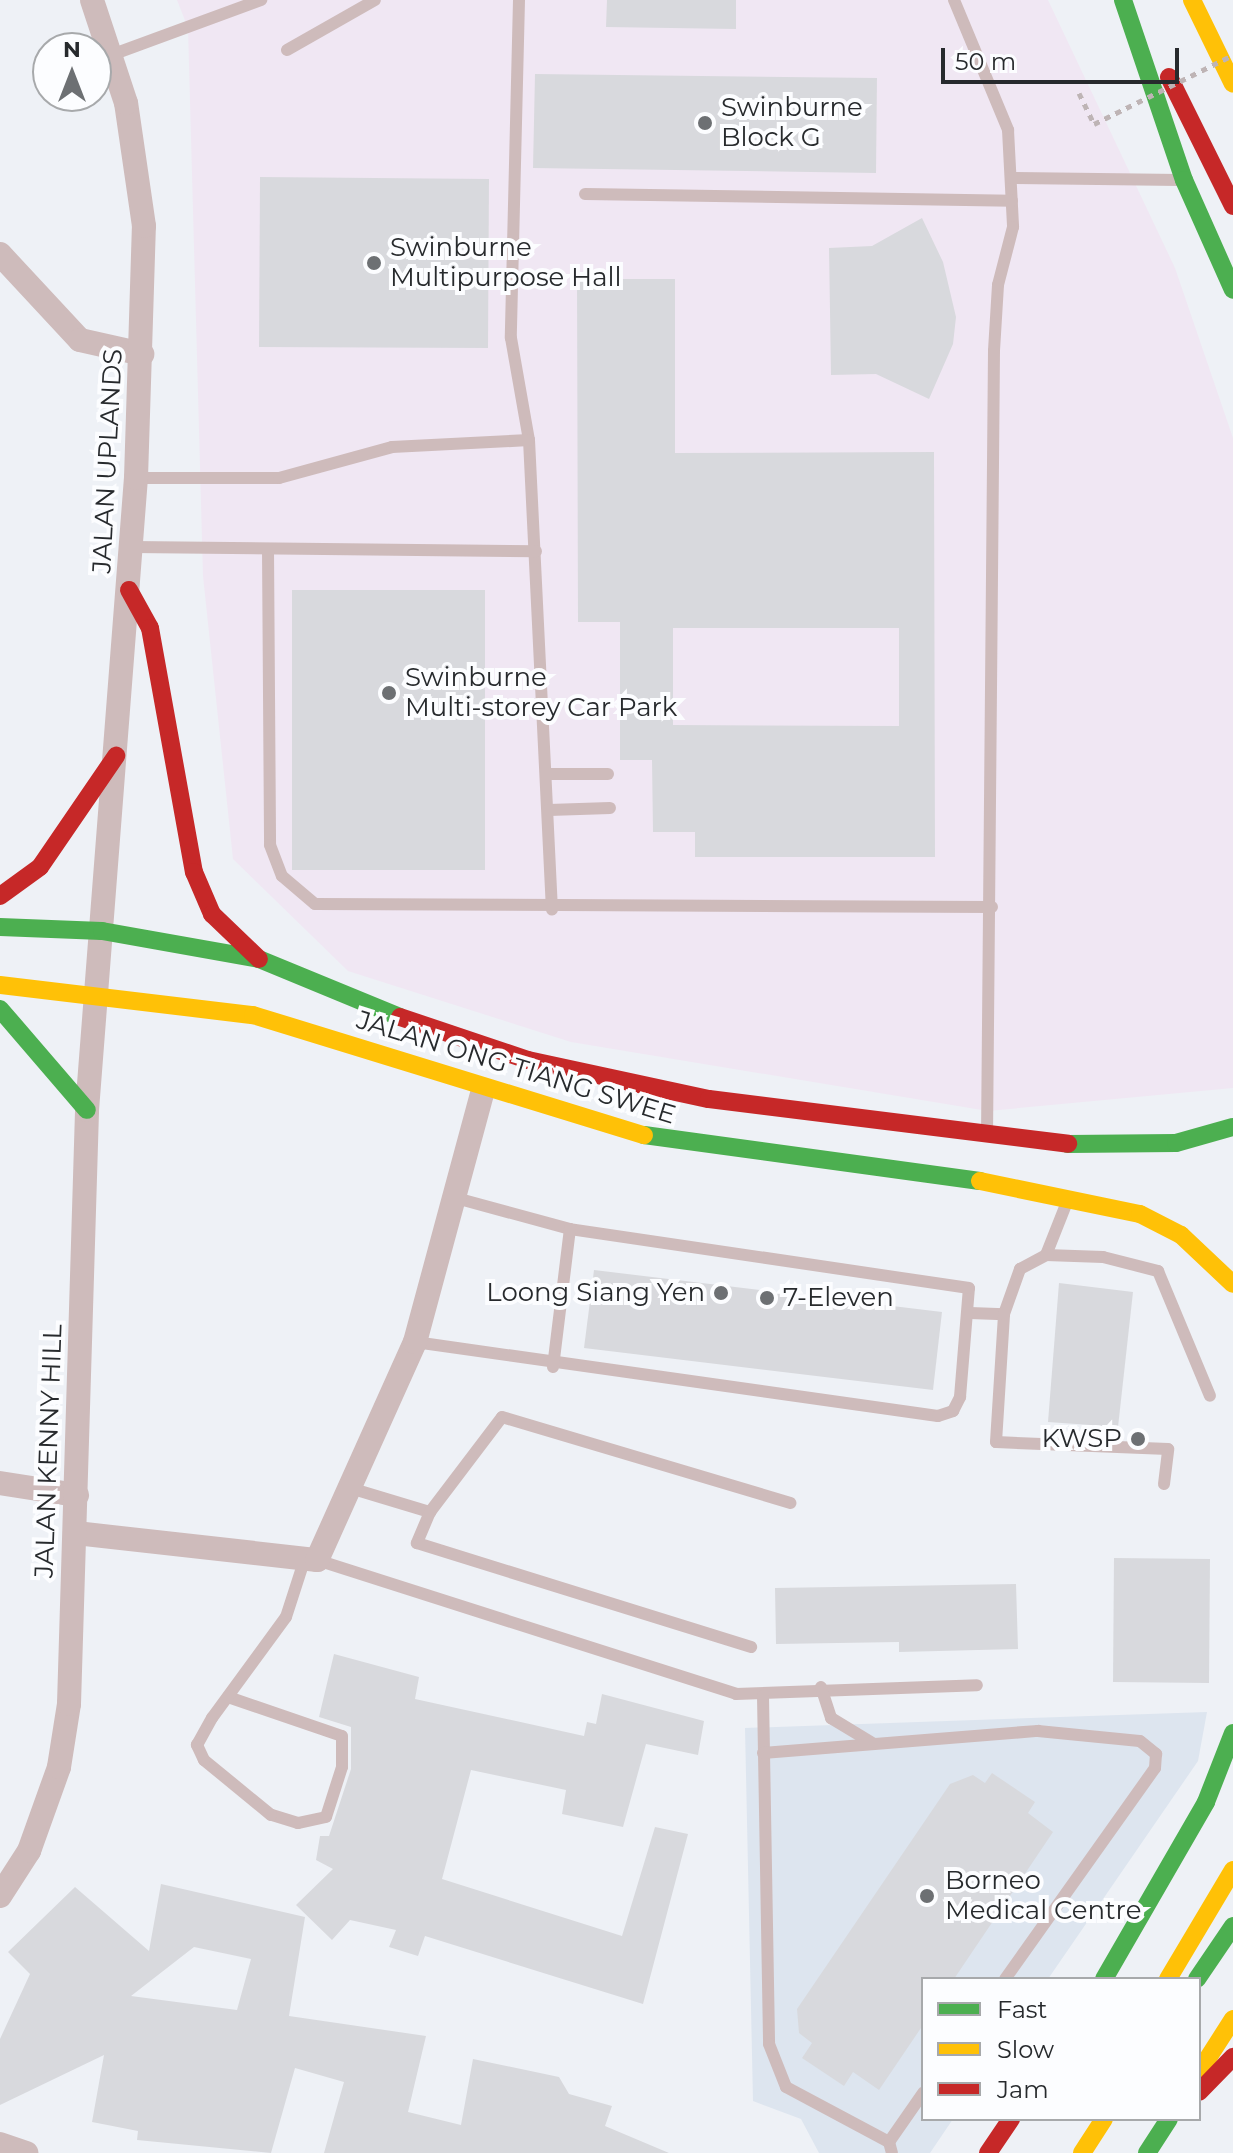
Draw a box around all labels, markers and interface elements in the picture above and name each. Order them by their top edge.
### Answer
north arrow [32,32,112,112]
scale bar [945,32,1183,82]
text: N [63,36,81,63]
text: 50 m [955,47,1016,76]
place label: Swinburne Block G [721,92,863,154]
marker: Swinburne Block G [696,114,714,132]
place label: Swinburne Multipurpose Hall [390,232,622,294]
marker: Swinburne Multipurpose Hall [365,254,383,272]
street label: JALAN UPLANDS [87,348,129,574]
place label: Swinburne Multi-storey Car Park [405,662,677,724]
marker: Swinburne Multi-storey Car Park [380,684,398,702]
street label: JALAN ONG TIANG SWEE [353,1005,679,1131]
place label: Loong Siang Yen [486,1277,705,1309]
place label: 7-Eleven [783,1282,894,1314]
marker: Loong Siang Yen [712,1284,730,1302]
marker: 7-Eleven [758,1289,776,1307]
street label: JALAN KENNY HILL [29,1324,69,1578]
place label: KWSP [1041,1423,1122,1455]
marker: KWSP [1129,1430,1147,1448]
place label: Borneo Medical Centre [945,1865,1141,1926]
marker: Borneo Medical Centre [916,1885,938,1907]
legend [921,1977,1201,2121]
text: Fast [997,1995,1047,2024]
text: Slow [997,2035,1054,2064]
text: Jam [997,2075,1049,2104]

